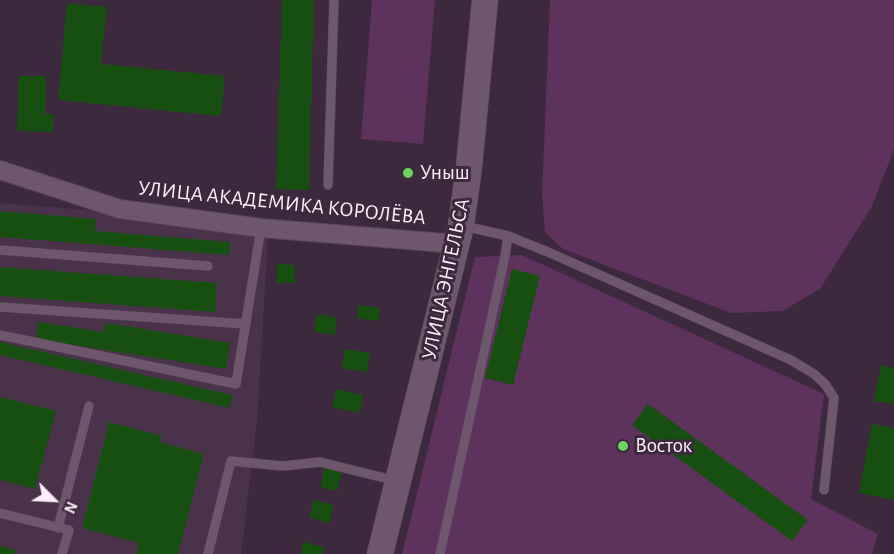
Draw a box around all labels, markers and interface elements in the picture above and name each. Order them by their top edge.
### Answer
place label: Уныш [420,160,470,186]
marker: Уныш [401,166,415,180]
street label: УЛИЦА АКАДЕМИКА КОРОЛЁВА [137,175,427,231]
street label: УЛИЦА ЭНГЕЛЬСА [417,196,475,362]
place label: Восток [635,433,692,459]
marker: Восток [616,439,630,453]
north arrow [24,470,84,530]
text: N [61,499,80,516]

